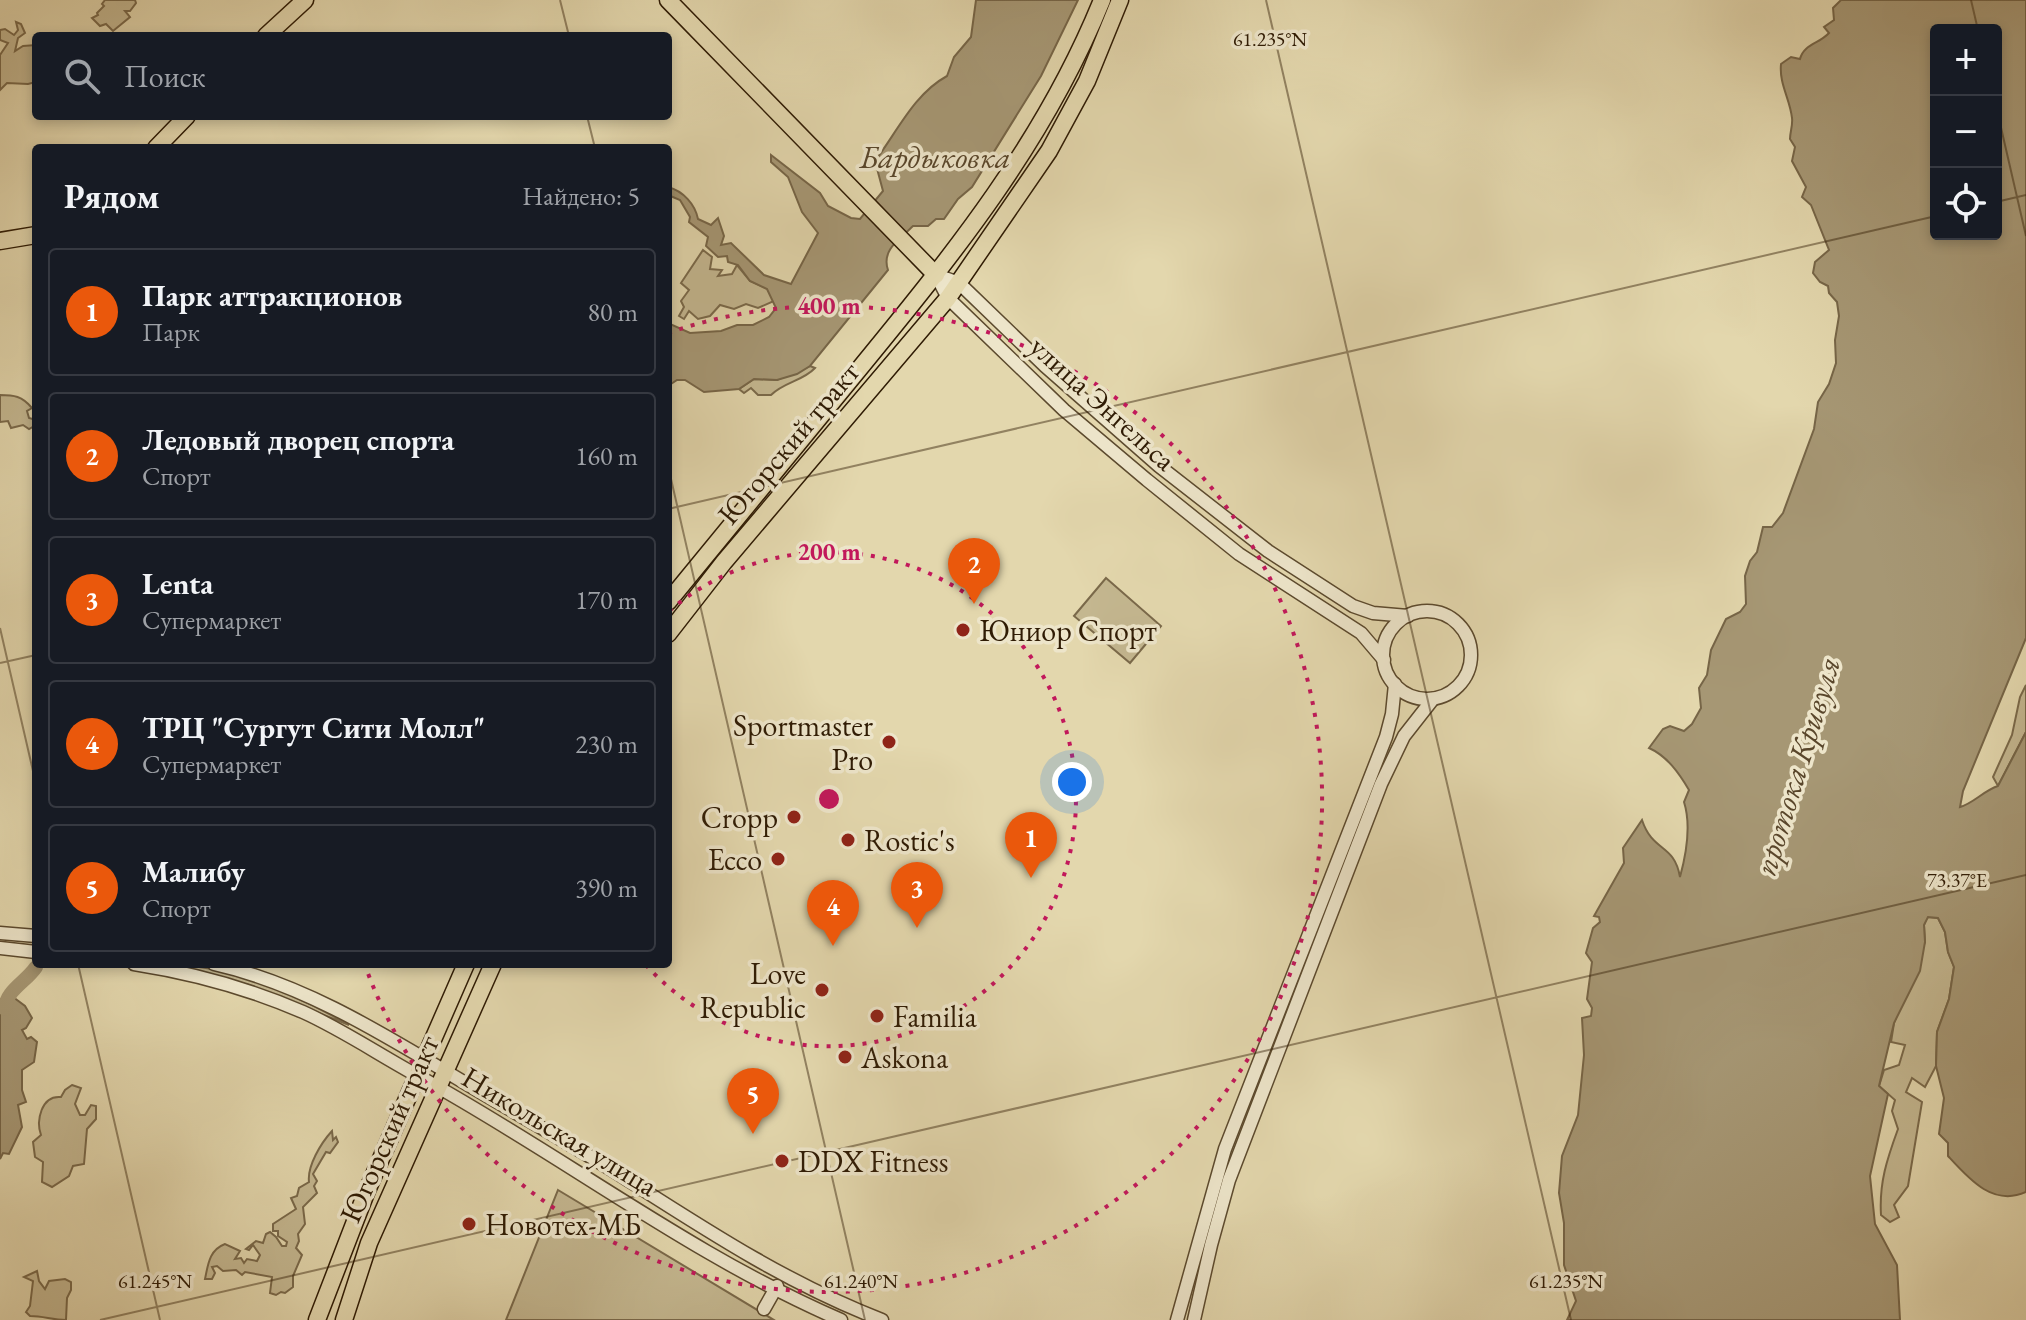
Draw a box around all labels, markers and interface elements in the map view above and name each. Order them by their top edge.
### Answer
map controls [1930,24,2002,240]
button: + [1930,24,2002,96]
text: 61.235°N [1233,26,1307,52]
search box [32,32,672,120]
icon: search [60,54,104,98]
text: Поиск [124,57,206,96]
button: − [1930,96,2002,168]
water label: Бардыковка [858,136,1011,178]
button: locate [1930,168,2002,240]
text: Рядом [64,174,159,218]
text: Найдено: 5 [522,179,640,213]
text: Парк аттракционов [142,276,402,315]
text: 400 m [797,290,861,321]
text: 1 [85,295,99,329]
text: 80 m [588,295,638,329]
text: Парк [142,315,200,349]
street label: улица Энгельса [1022,327,1184,479]
street label: Югорский тракт [708,353,868,533]
text: Ледовый дворец спорта [142,420,454,459]
text: 2 [85,439,99,473]
text: 160 m [575,439,638,473]
text: Спорт [142,459,211,493]
text: 200 m [797,536,861,567]
pin: 2 [948,538,1000,604]
text: Lenta [142,564,213,603]
text: 3 [85,583,99,617]
text: 170 m [575,583,638,617]
text: Супермаркет [142,603,281,637]
place label: Юниор Спорт [979,611,1157,650]
marker: Юниор Спорт [954,621,972,639]
water label: протока Кривуля [1744,652,1850,880]
place label: Sportmaster Pro [733,706,873,779]
text: ТРЦ "Сургут Сити Молл" [142,708,485,747]
text: 4 [85,727,99,761]
text: 230 m [575,727,638,761]
marker: Sportmaster Pro [880,733,898,751]
text: Супермаркет [142,747,281,781]
your location [1052,762,1092,802]
centre of rings [815,785,843,813]
place label: Cropp [701,798,778,837]
marker: Cropp [785,808,803,826]
pin: 1 [1005,812,1057,878]
place label: Rostic's [864,821,955,860]
marker: Rostic's [839,831,857,849]
place label: Ecco [708,840,762,879]
marker: Ecco [769,850,787,868]
text: Малибу [142,852,245,891]
pin: 3 [891,862,943,928]
text: 73.37°E [1927,867,1987,893]
text: 5 [85,871,99,905]
text: 390 m [575,871,638,905]
pin: 4 [807,880,859,946]
text: Спорт [142,891,211,925]
place label: Love Republic [700,954,806,1027]
marker: Love Republic [813,981,831,999]
place label: Familia [893,997,977,1036]
marker: Familia [868,1007,886,1025]
street label: Югорский тракт [330,1029,448,1229]
place label: Askona [860,1038,948,1077]
marker: Askona [836,1048,854,1066]
street label: Никольская улица [455,1057,665,1205]
pin: 5 [727,1068,779,1134]
place label: DDX Fitness [798,1142,948,1181]
marker: DDX Fitness [773,1152,791,1170]
place label: Новотех-МБ [485,1205,641,1244]
marker: Новотех-МБ [460,1215,478,1233]
text: 61.245°N [118,1268,192,1294]
text: 61.240°N [824,1268,898,1294]
text: 61.235°N [1529,1268,1603,1294]

